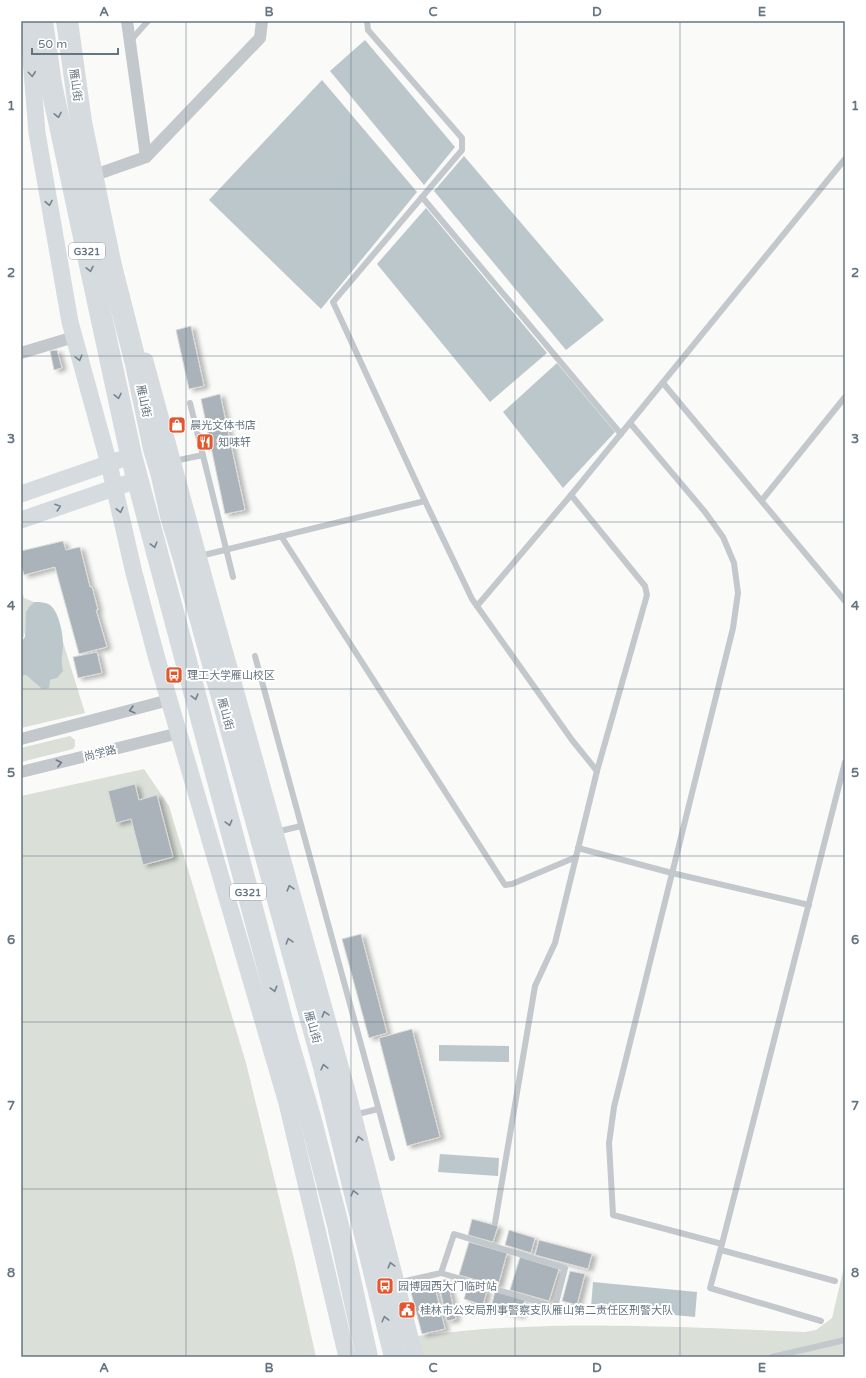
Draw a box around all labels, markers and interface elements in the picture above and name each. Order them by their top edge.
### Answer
text: A [99,4,109,20]
text: B [264,4,274,20]
text: C [428,4,438,20]
text: D [592,4,602,20]
text: E [758,4,766,20]
scale bar [32,30,118,56]
text: 50 m [38,37,67,51]
street label: 雁山街 [67,68,84,102]
one-way arrow [27,71,36,77]
text: 1 [7,98,15,114]
text: 1 [851,98,859,114]
one-way arrow [53,112,61,118]
one-way arrow [44,199,53,206]
road number: G321 [69,243,105,259]
text: 2 [7,265,15,281]
text: 2 [851,265,859,281]
one-way arrow [86,266,94,272]
one-way arrow [74,354,83,361]
street label: 雁山街 [134,384,153,419]
one-way arrow [113,393,121,399]
shop icon: 晨光文体书店 [167,415,187,435]
place label: 晨光文体书店 [190,419,256,432]
text: 3 [7,431,15,447]
text: 3 [851,431,859,447]
restaurant icon: 知味轩 [195,432,215,452]
place label: 知味轩 [218,436,251,449]
one-way arrow [54,504,61,512]
one-way arrow [115,507,123,513]
one-way arrow [150,541,158,548]
text: 4 [7,598,16,614]
text: 4 [851,598,860,614]
bus stop icon: 理工大学雁山校区 [164,665,184,685]
place label: 理工大学雁山校区 [187,669,275,682]
one-way arrow [190,693,199,700]
street label: 雁山街 [215,697,236,732]
one-way arrow [128,705,135,714]
street label: 尚学路 [83,743,118,764]
one-way arrow [55,759,62,768]
text: 5 [7,765,15,781]
text: 5 [851,765,859,781]
one-way arrow [224,819,233,826]
road number: G321 [230,884,266,900]
one-way arrow [286,885,295,892]
text: 6 [7,932,15,948]
text: 6 [851,932,859,948]
one-way arrow [285,938,294,945]
one-way arrow [269,986,277,992]
street label: 雁山街 [302,1009,323,1045]
one-way arrow [321,1010,330,1017]
one-way arrow [320,1063,328,1070]
text: 7 [7,1098,15,1114]
text: 7 [851,1098,859,1114]
one-way arrow [355,1136,363,1142]
one-way arrow [351,1190,359,1196]
one-way arrow [387,1262,396,1269]
text: 8 [7,1265,15,1281]
text: 8 [851,1265,859,1281]
bus stop icon: 园博园西大门临时站 [375,1276,395,1296]
place label: 园博园西大门临时站 [398,1280,497,1293]
public building icon: 桂林市公安局刑事警察支队雁山第二责任区刑警大队 [397,1300,417,1320]
place label: 桂林市公安局刑事警察支队雁山第二责任区刑警大队 [420,1304,673,1317]
one-way arrow [382,1316,390,1322]
text: A [99,1360,109,1376]
text: B [264,1360,274,1376]
text: C [428,1360,438,1376]
text: D [592,1360,602,1376]
text: E [758,1360,766,1376]

